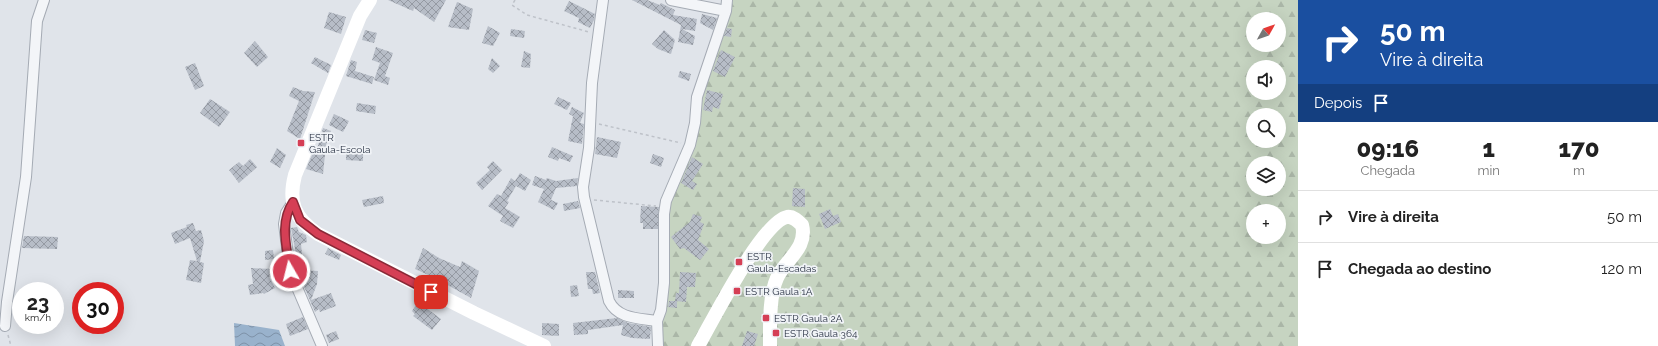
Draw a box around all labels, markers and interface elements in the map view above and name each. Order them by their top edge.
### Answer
north arrow [1246,12,1286,52]
map controls [1246,12,1286,244]
text: 50 m [1380,15,1446,48]
icon: right [1314,16,1366,68]
text: Vire à direita [1380,49,1483,70]
button: sound [1246,60,1286,100]
icon: arrive [1370,92,1392,114]
text: Depois [1314,94,1362,112]
button: search [1246,108,1286,148]
place label: ESTR Gaula-Escola [309,132,370,155]
text: 09:16 [1357,134,1419,163]
text: 1 [1483,134,1495,163]
text: 170 [1558,134,1599,163]
marker: ESTR Gaula-Escola [296,138,306,148]
button: layers [1246,156,1286,196]
text: Chegada [1361,163,1415,178]
text: min [1478,163,1500,178]
text: m [1573,163,1585,178]
button: + [1246,204,1286,244]
icon: right [1314,206,1336,228]
text: Vire à direita [1348,208,1439,226]
text: 50 m [1607,208,1642,226]
position arrow [269,250,311,292]
place label: ESTR Gaula-Escadas [747,251,816,274]
marker: ESTR Gaula-Escadas [734,257,744,267]
icon: arrive [1314,258,1336,280]
text: Chegada ao destino [1348,260,1491,278]
text: 120 m [1601,260,1642,278]
pin [414,275,448,309]
icon: arrive [420,281,442,303]
speed limit sign: 30 [72,282,124,334]
marker: ESTR Gaula 1A [732,286,742,296]
place label: ESTR Gaula 1A [745,286,813,297]
text: 23 [27,291,49,315]
text: km/h [25,312,51,323]
marker: ESTR Gaula 2A [761,313,771,323]
place label: ESTR Gaula 2A [774,313,843,324]
marker: ESTR Gaula 364 [771,328,781,338]
place label: ESTR Gaula 364 [784,328,858,339]

